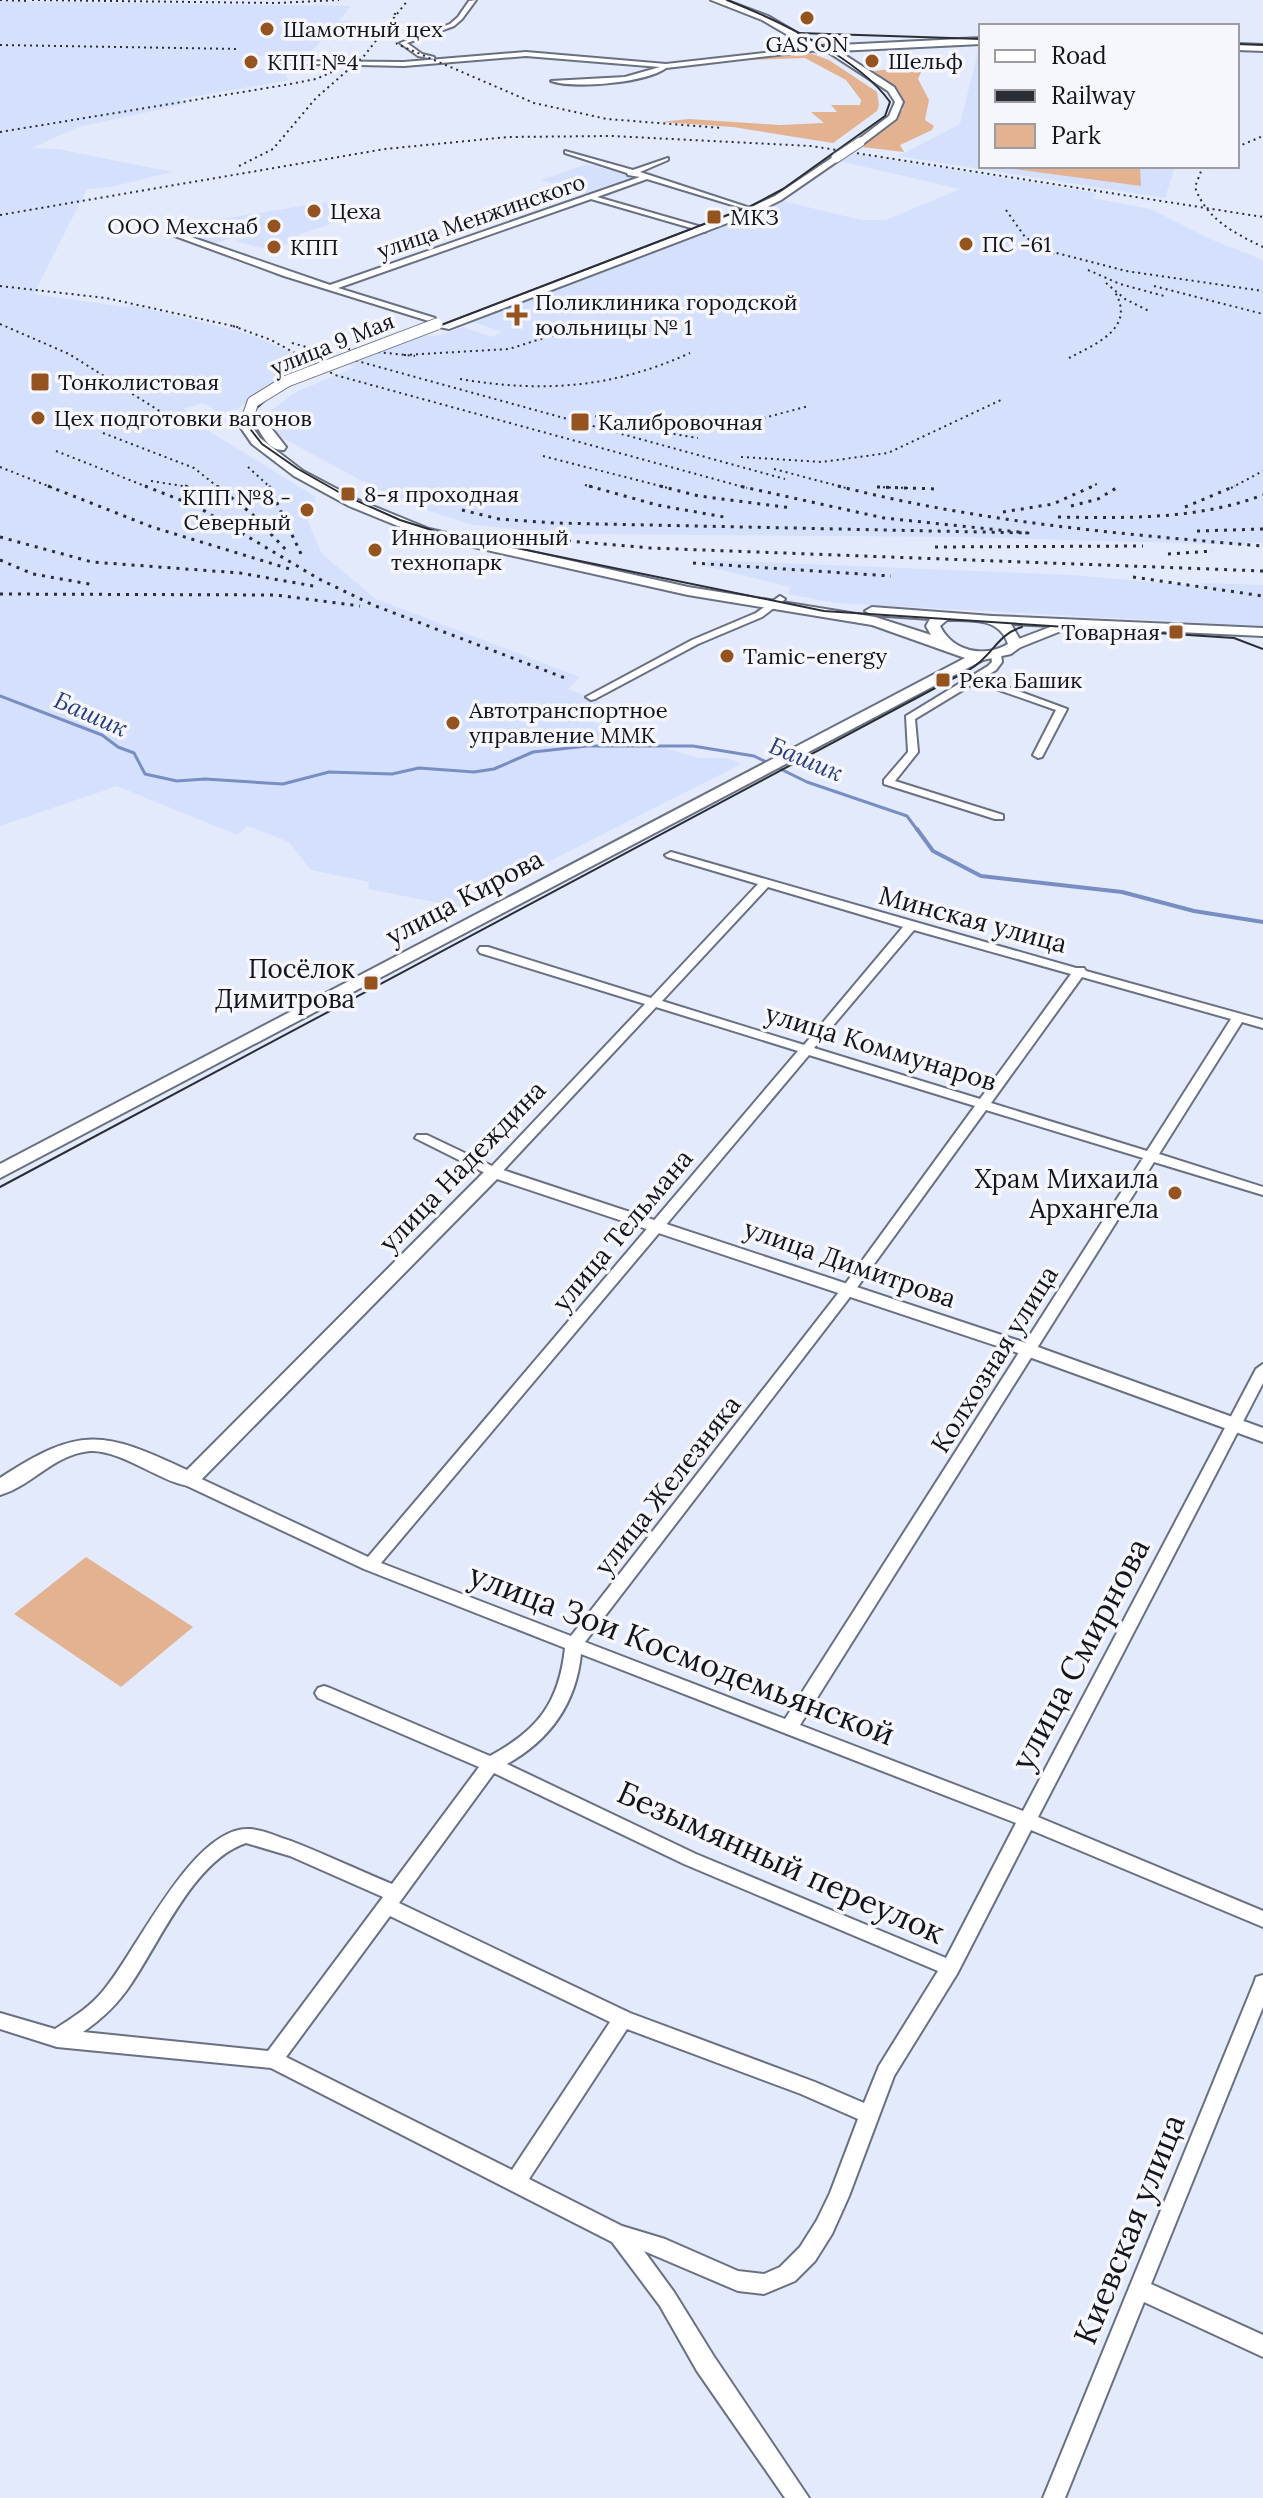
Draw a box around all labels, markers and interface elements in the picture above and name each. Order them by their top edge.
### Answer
marker: GAS ON [798,9,816,27]
place label: Шамотный цех [283,15,443,43]
marker: Шамотный цех [258,20,276,38]
legend [979,24,1239,168]
place label: GAS ON [766,30,848,58]
text: Road [1051,40,1107,71]
place label: Шельф [888,47,963,75]
place label: КПП №4 [267,48,359,76]
marker: Шельф [863,52,881,70]
marker: КПП №4 [242,53,260,71]
text: Railway [1051,80,1136,111]
text: Park [1051,120,1101,151]
street label: улица Менжинского [373,167,589,265]
place label: Цеха [330,197,381,225]
marker: Цеха [305,202,323,220]
place label: МКЗ [730,203,779,231]
marker: МКЗ [705,208,723,226]
place label: ООО Мехснаб [107,212,258,240]
marker: ООО Мехснаб [265,217,283,235]
place label: ПС -61 [982,230,1051,258]
place label: КПП [290,233,339,261]
marker: ПС -61 [957,235,975,253]
marker: КПП [265,238,283,256]
place label: Поликлиника городской юольницы № 1 [535,288,798,341]
marker: Поликлиника городской юольницы № 1 [506,304,528,326]
street label: улица 9 Мая [266,306,398,382]
place label: Тонколистовая [58,368,219,396]
marker: Тонколистовая [29,371,51,393]
place label: Цех подготовки вагонов [54,404,312,432]
place label: Калибровочная [598,408,763,436]
marker: Цех подготовки вагонов [29,409,47,427]
marker: Калибровочная [569,411,591,433]
place label: 8-я проходная [364,480,519,508]
place label: КПП №8 - Северный [182,483,291,536]
marker: 8-я проходная [339,485,357,503]
marker: КПП №8 - Северный [298,501,316,519]
place label: Инновационный технопарк [391,523,569,576]
marker: Инновационный технопарк [366,541,384,559]
place label: Товарная [1061,618,1160,646]
marker: Товарная [1167,623,1185,641]
place label: Tamic-energy [743,642,887,670]
marker: Tamic-energy [718,647,736,665]
place label: Река Башик [959,666,1082,694]
marker: Река Башик [934,671,952,689]
water label: Башик [50,684,133,744]
place label: Автотранспортное управление ММК [468,696,668,749]
marker: Автотранспортное управление ММК [444,714,462,732]
water label: Башик [764,730,848,788]
street label: улица Кирова [380,842,548,952]
street label: Минская улица [875,878,1071,960]
place label: Посёлок Димитрова [215,952,355,1015]
marker: Посёлок Димитрова [362,974,380,992]
street label: улица Коммунаров [761,996,1001,1098]
street label: улица Надеждина [372,1073,552,1259]
street label: улица Тельмана [544,1142,700,1318]
place label: Храм Михаила Архангела [975,1162,1159,1225]
marker: Храм Михаила Архангела [1166,1184,1184,1202]
street label: улица Димитрова [740,1211,960,1315]
street label: Колхозная улица [923,1259,1065,1459]
street label: улица Железняка [586,1388,748,1582]
street label: улица Смирнова [1001,1531,1159,1777]
street label: улица Зои Космодемьянской [463,1554,901,1754]
street label: Безымянный переулок [611,1771,951,1953]
street label: Киевская улица [1064,2108,1194,2350]

